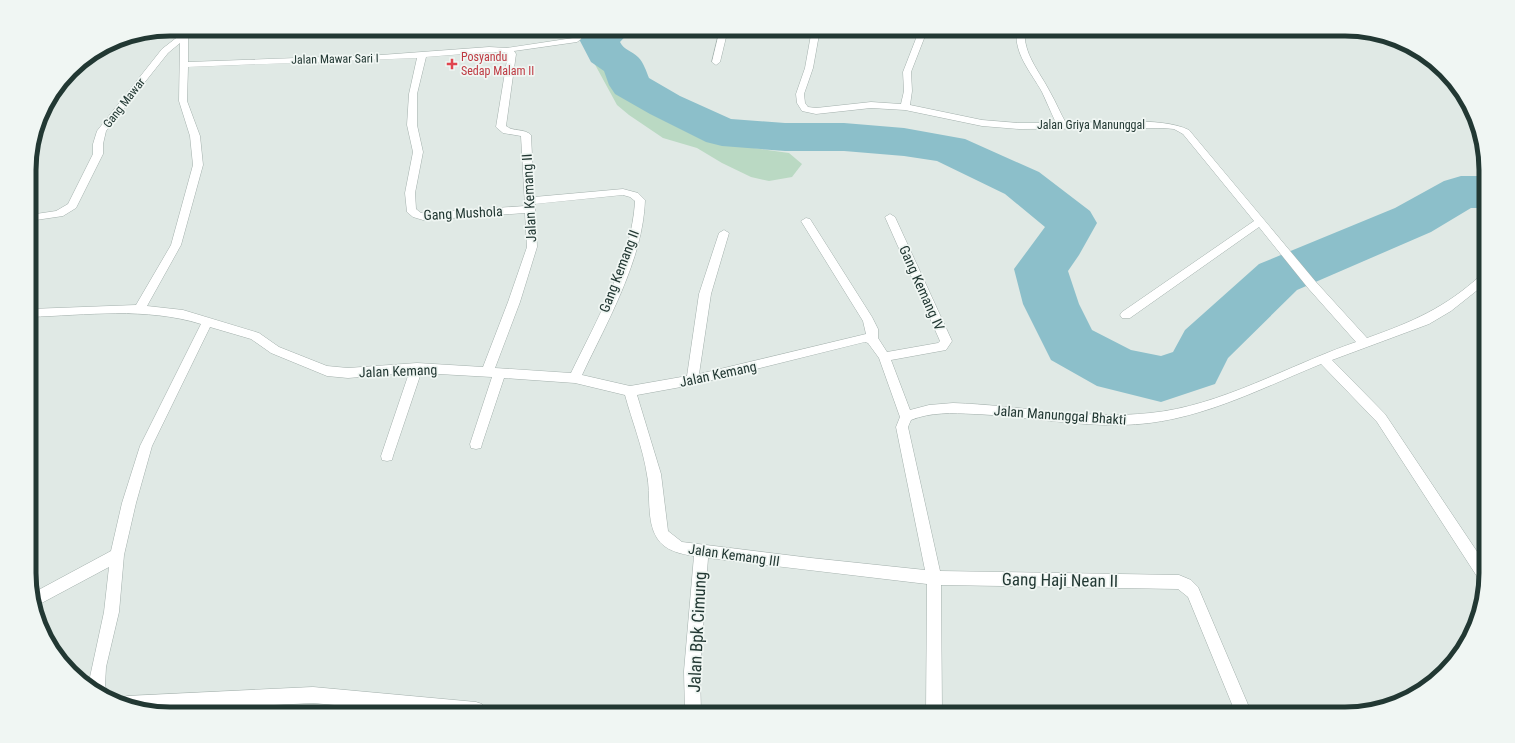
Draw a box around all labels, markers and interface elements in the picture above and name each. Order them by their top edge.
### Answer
place label: Posyandu Sedap Malam II [461,50,534,78]
street label: Jalan Mawar Sari I [291,51,379,67]
marker: Posyandu Sedap Malam II [446,58,458,70]
street label: Gang Mawar [100,75,148,131]
street label: Jalan Griya Manunggal [1037,118,1145,132]
street label: Jalan Kemang II [519,153,539,243]
street label: Gang Mushola [423,203,503,223]
street label: Gang Kemang II [596,228,642,314]
street label: Gang Kemang IV [896,243,948,333]
street label: Jalan Kemang [678,358,758,390]
street label: Jalan Kemang [359,362,437,380]
street label: Jalan Manunggal Bhakti [993,402,1127,428]
street label: Jalan Kemang III [687,541,781,569]
street label: Gang Haji Nean II [1002,569,1118,591]
street label: Jalan Bpk Cimung [684,571,710,693]

